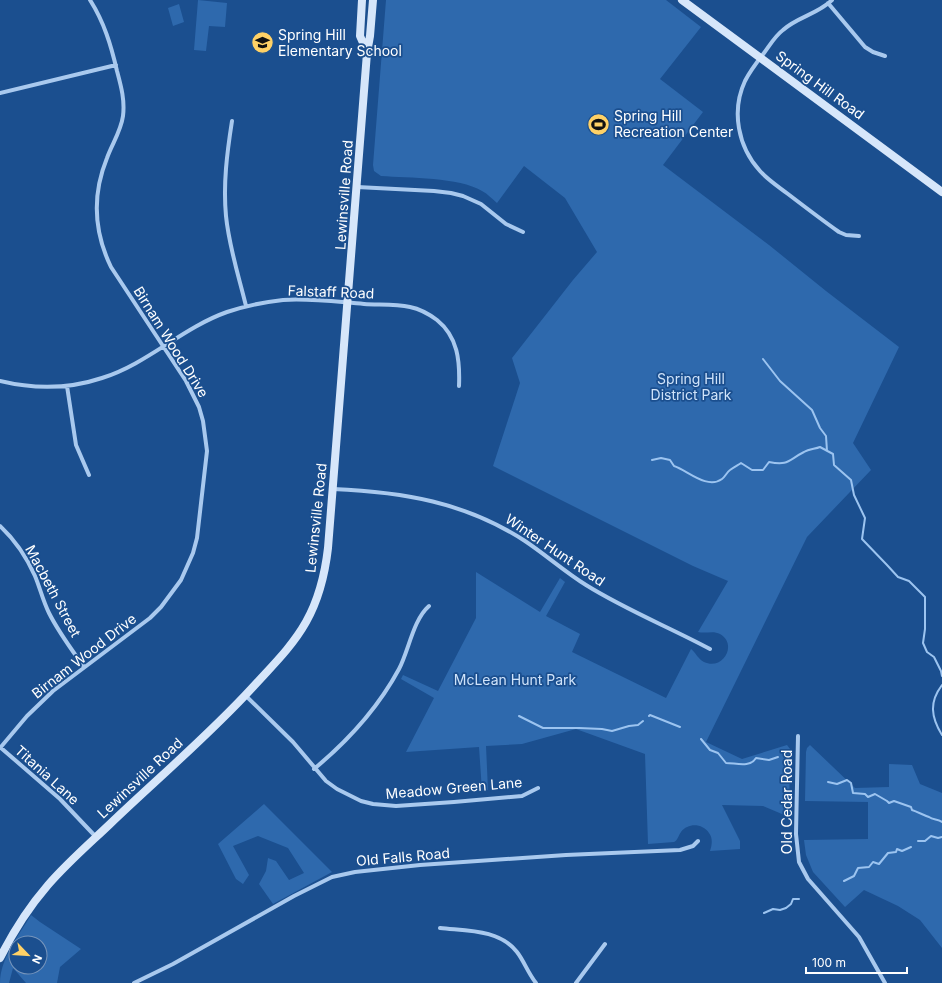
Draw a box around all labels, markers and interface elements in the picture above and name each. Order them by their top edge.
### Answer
place label: Spring Hill Elementary School [278,26,402,59]
school or university icon: Spring Hill Elementary School [249,30,275,56]
street label: Spring Hill Road [773,47,868,122]
place label: Spring Hill Recreation Center [614,107,733,140]
sports icon: Spring Hill Recreation Center [585,111,611,137]
street label: Lewinsville Road [331,139,356,251]
street label: Falstaff Road [287,281,375,302]
street label: Birnam Wood Drive [130,283,212,400]
park label: Spring Hill District Park [651,370,732,403]
street label: Lewinsville Road [301,462,330,574]
street label: Winter Hunt Road [502,510,608,589]
street label: Macbeth Street [22,542,85,640]
street label: Birnam Wood Drive [28,610,139,702]
park label: McLean Hunt Park [454,671,576,688]
street label: Lewinsville Road [94,734,186,821]
street label: Titania Lane [12,741,83,808]
street label: Old Cedar Road [778,750,795,854]
street label: Meadow Green Lane [385,773,523,802]
street label: Old Falls Road [355,844,451,869]
north arrow [8,935,48,975]
scale bar [806,949,907,975]
text: N [29,952,45,966]
text: 100 m [812,955,846,970]

